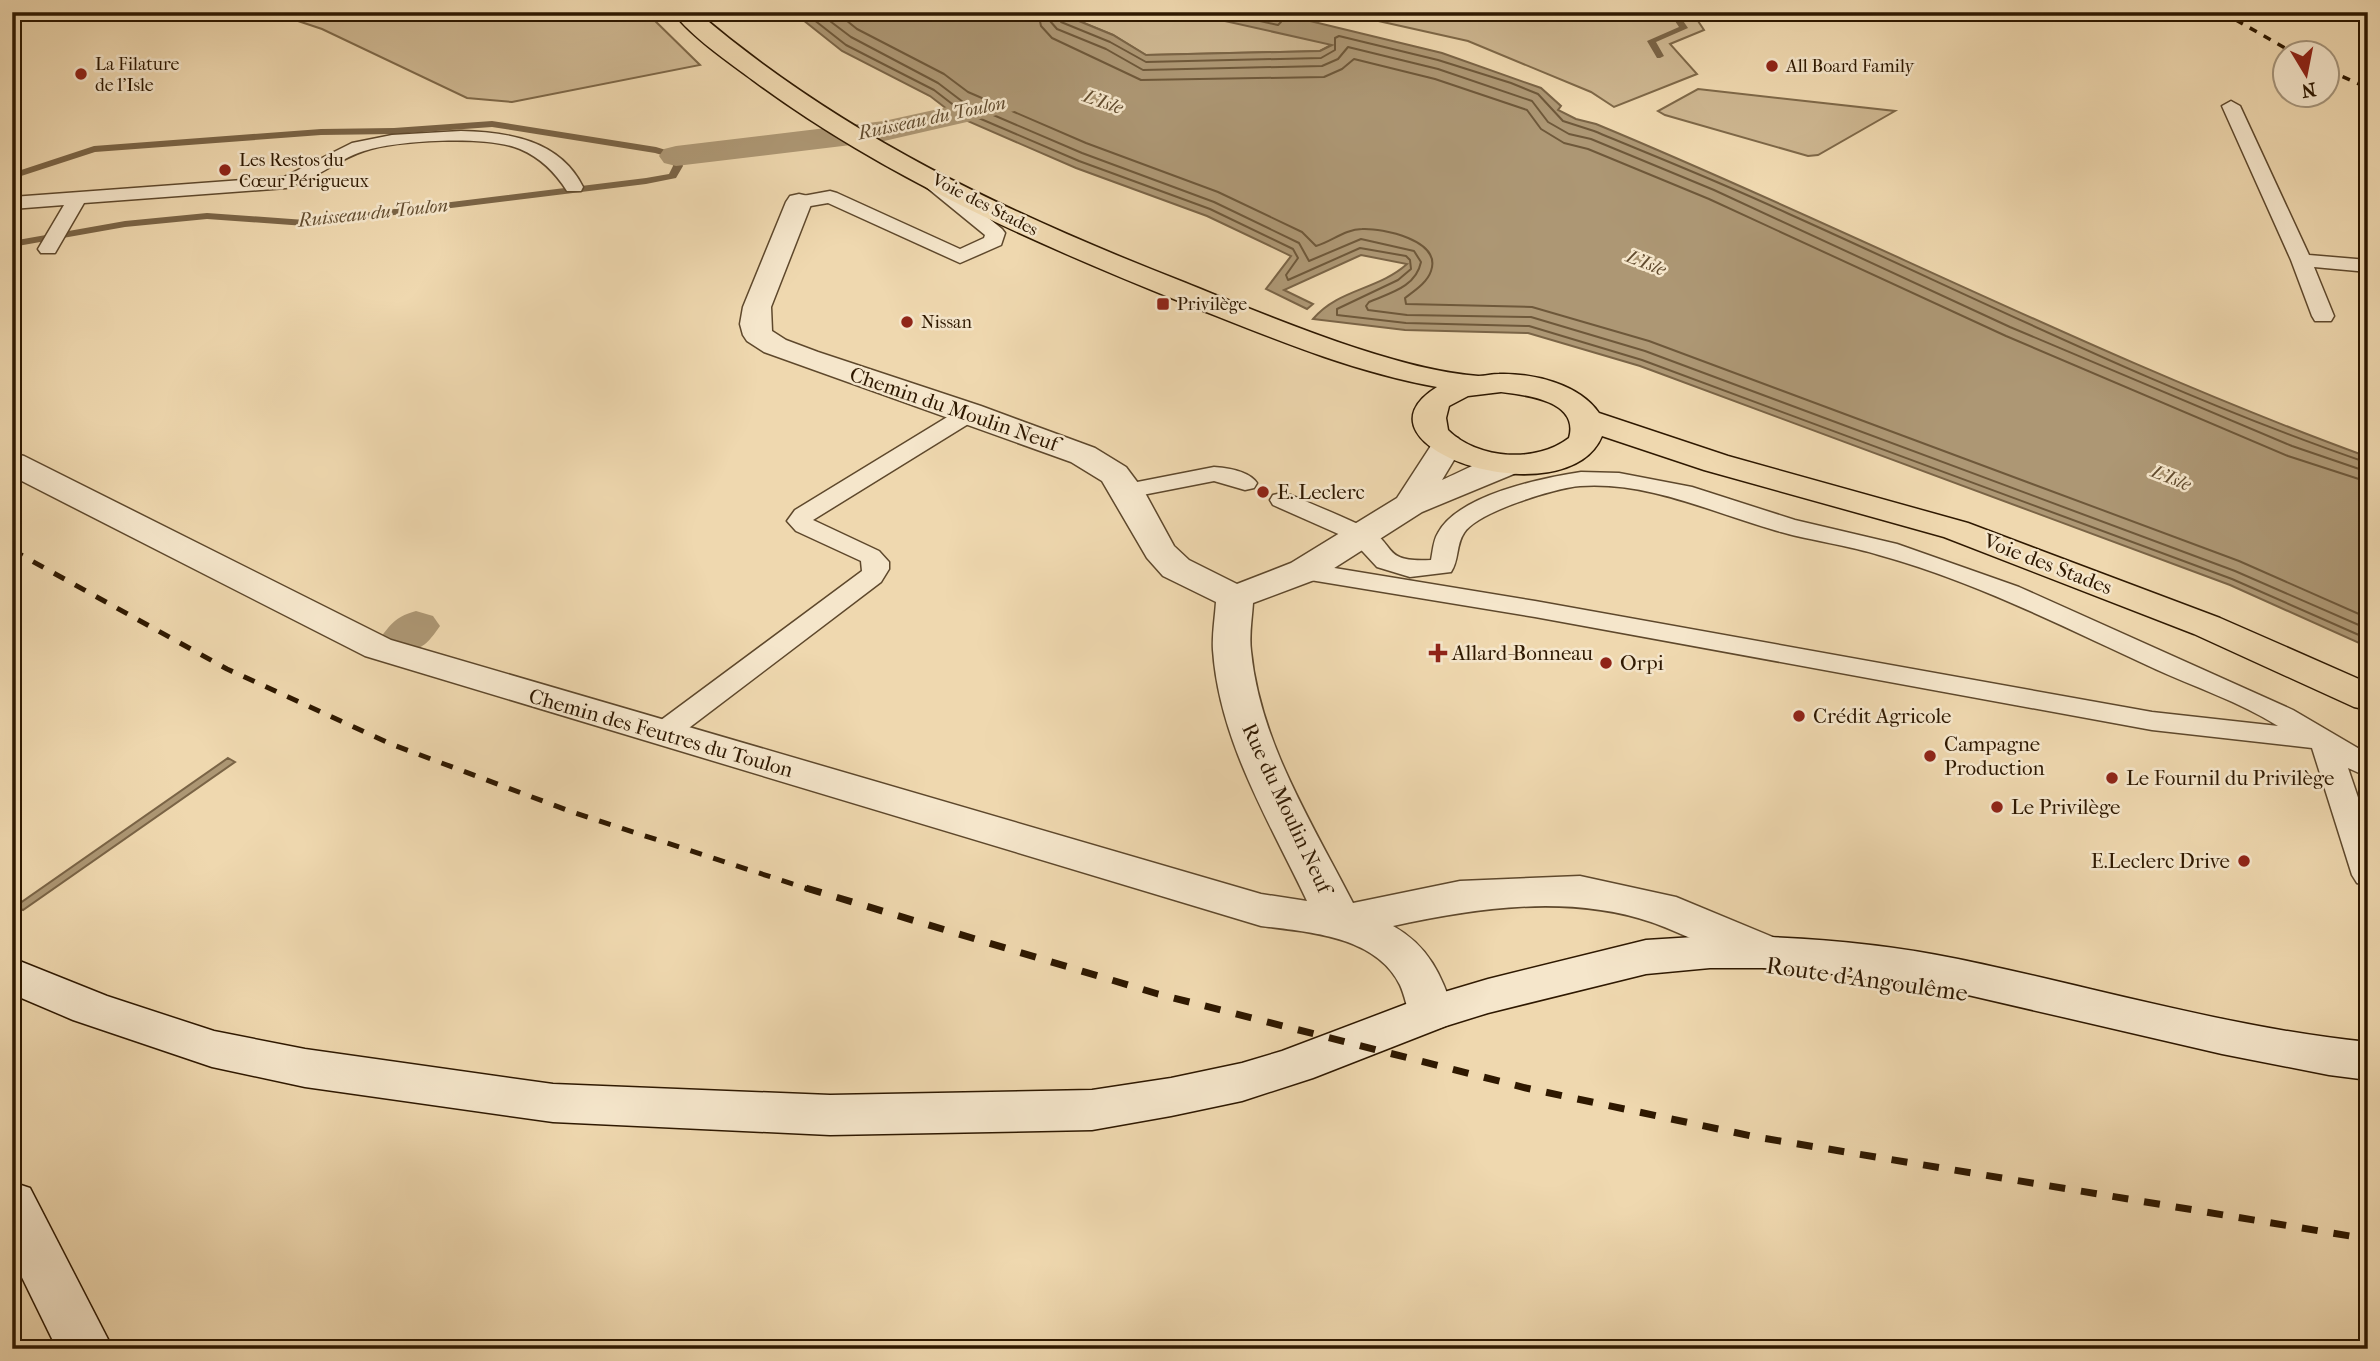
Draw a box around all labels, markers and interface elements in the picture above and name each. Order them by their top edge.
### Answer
north arrow [2272,38,2342,108]
place label: La Filature de l'Isle [95,54,180,96]
place label: All Board Family [1785,56,1916,77]
marker: All Board Family [1764,58,1780,74]
marker: La Filature de l'Isle [73,66,89,82]
text: N [2299,78,2318,102]
water label: L'Isle [1078,84,1127,119]
water label: Ruisseau du Toulon [854,92,1008,145]
place label: Les Restos du Cœur Périgueux [239,150,370,192]
marker: Les Restos du Cœur Périgueux [217,162,233,178]
street label: Voie des Stades [928,169,1042,241]
water label: Ruisseau du Toulon [295,194,449,232]
water label: L'Isle [1621,244,1670,281]
place label: Privilège [1177,294,1247,315]
marker: Privilège [1155,296,1171,312]
place label: Nissan [921,312,972,333]
marker: Nissan [899,314,915,330]
street label: Chemin du Moulin Neuf [847,362,1065,457]
water label: L'Isle [2146,459,2195,496]
place label: E. Leclerc [1277,480,1365,504]
marker: E. Leclerc [1255,484,1271,500]
street label: Voie des Stades [1979,528,2116,600]
place label: Allard-Bonneau [1451,641,1593,665]
marker: Allard-Bonneau [1430,645,1446,661]
place label: Orpi [1620,651,1664,675]
marker: Orpi [1598,655,1614,671]
street label: Chemin des Feutres du Toulon [526,684,796,782]
place label: Crédit Agricole [1813,704,1952,728]
marker: Crédit Agricole [1791,708,1807,724]
street label: Rue du Moulin Neuf [1237,720,1338,900]
place label: Campagne Production [1944,732,2045,780]
marker: Campagne Production [1922,748,1938,764]
place label: Le Fournil du Privilège [2126,766,2334,790]
marker: Le Fournil du Privilège [2104,770,2120,786]
place label: Le Privilège [2011,795,2121,819]
marker: Le Privilège [1989,799,2005,815]
place label: E.Leclerc Drive [2091,849,2230,873]
marker: E.Leclerc Drive [2236,853,2252,869]
street label: Route d'Angoulême [1764,951,1970,1007]

